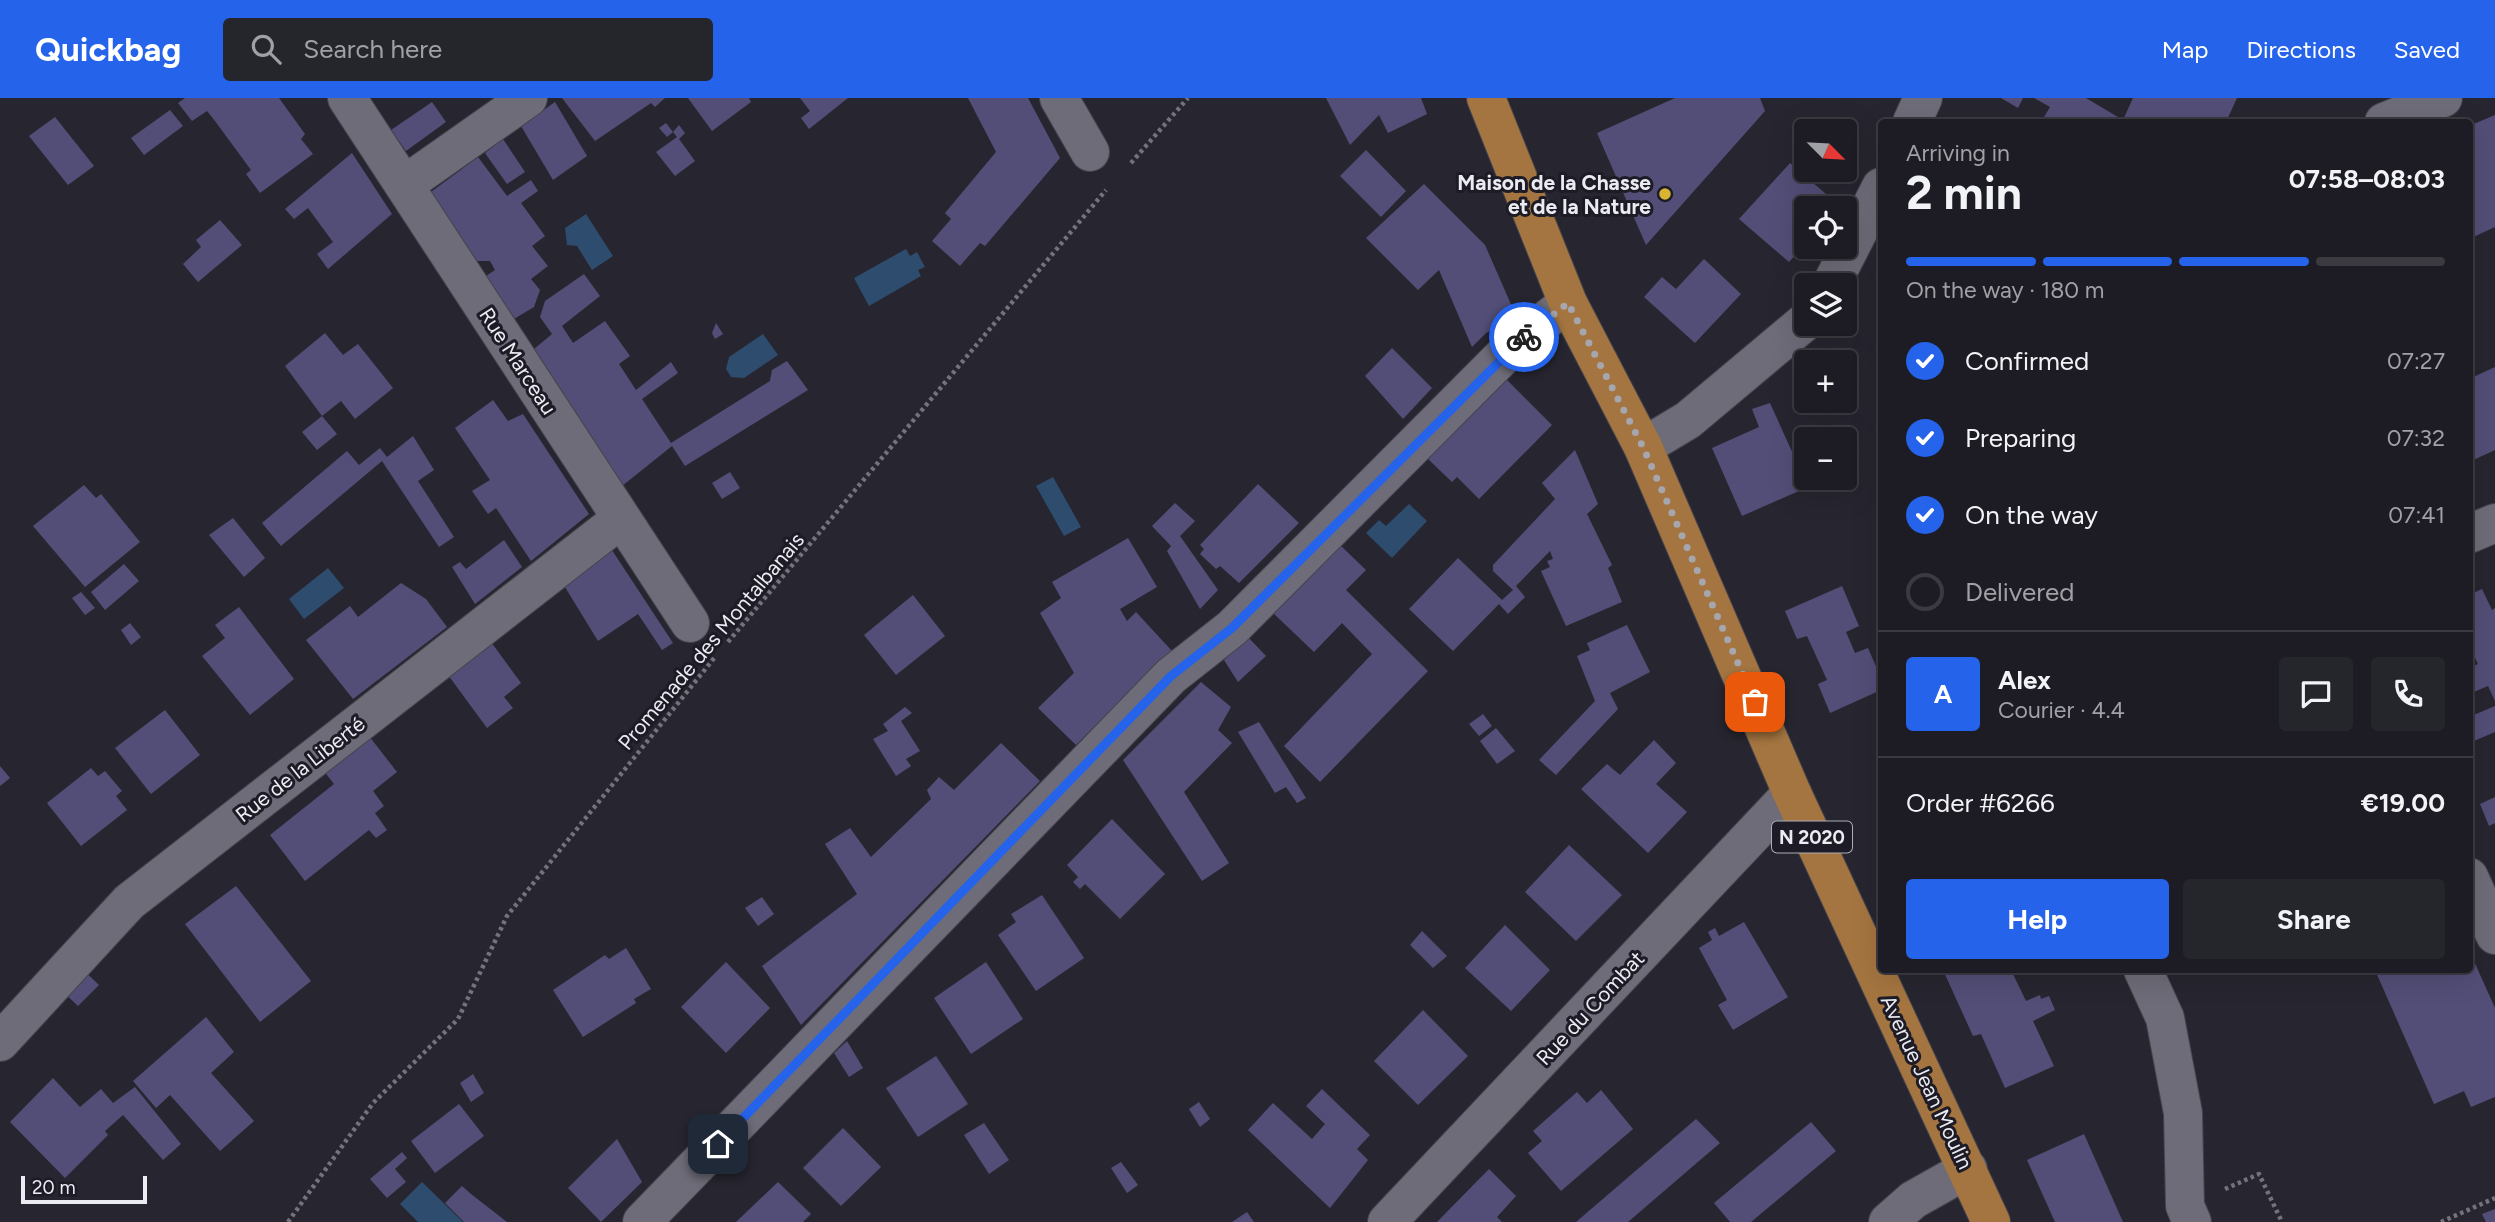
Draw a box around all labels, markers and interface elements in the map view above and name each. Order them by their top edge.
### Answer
search box [223,18,713,81]
text: Quickbag [35,30,181,69]
icon: search [247,30,285,68]
text: Search here [303,33,442,65]
text: Map [2162,35,2208,64]
text: Directions [2246,35,2356,64]
text: Saved [2394,35,2460,64]
north arrow [1794,119,1857,182]
map controls [1794,119,1857,490]
text: Arriving in [1906,139,2010,167]
text: 07:58–08:03 [2289,163,2445,195]
text: 2 min [1906,165,2022,221]
place label: Maison de la Chasse et de la Nature [1457,170,1651,219]
marker: Maison de la Chasse et de la Nature [1657,186,1673,202]
button: locate [1794,196,1857,259]
button: layers [1794,273,1857,336]
text: On the way · 180 m [1906,276,2104,304]
courier [1489,302,1559,372]
street label: Rue Marceau [474,303,562,419]
icon: bike [1505,318,1543,356]
icon: check [1906,342,1944,380]
text: Confirmed [1965,345,2089,377]
text: 07:27 [2387,347,2445,375]
button: + [1794,350,1857,413]
icon: check [1906,419,1944,457]
text: Preparing [1965,422,2076,454]
text: 07:32 [2387,424,2445,452]
button: − [1794,427,1857,490]
icon: check [1906,496,1944,534]
text: On the way [1965,499,2098,531]
text: 07:41 [2388,501,2445,529]
street label: Promenade des Montalbanais [613,527,809,755]
text: Delivered [1965,576,2074,608]
button: chat [2279,657,2353,731]
button: phone [2371,657,2445,731]
text: Alex [1998,664,2051,696]
pin [1725,672,1785,732]
text: A [1934,678,1952,710]
icon: bag [1736,683,1774,721]
text: Courier · 4.4 [1998,696,2125,724]
street label: Rue de la Liberté [230,711,370,827]
text: Order #6266 [1906,787,2055,819]
text: €19.00 [2361,787,2445,819]
road number: N 2020 [1772,822,1852,852]
button: Help [1906,879,2169,959]
button: Share [2183,879,2445,959]
street label: Rue du Combat [1531,946,1649,1070]
street label: Avenue Jean Moulin [1876,991,1978,1173]
pin [688,1114,748,1174]
icon: home [699,1125,737,1163]
scale bar [21,1173,147,1205]
text: 20 m [32,1176,76,1199]

